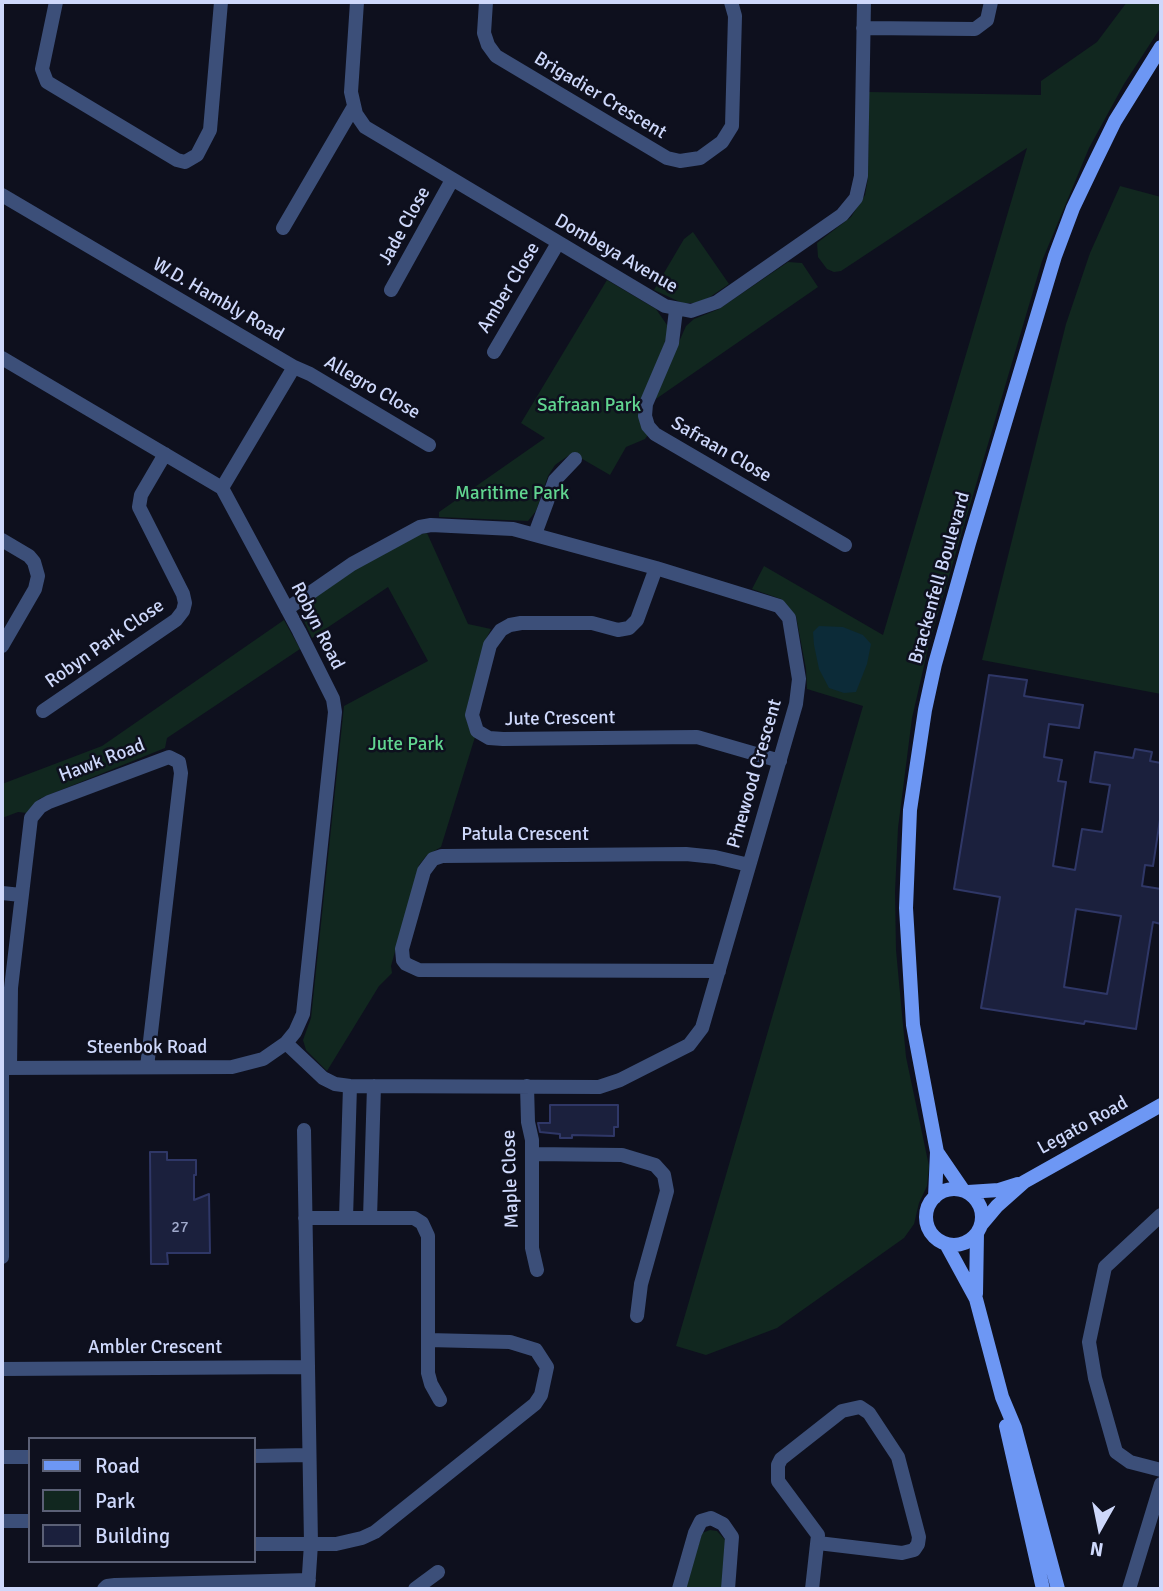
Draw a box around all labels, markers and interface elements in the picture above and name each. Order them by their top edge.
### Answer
street label: Brigadier Crescent [530,47,670,145]
street label: Jade Close [374,183,436,269]
street label: Dombeya Avenue [550,209,682,299]
street label: Amber Close [473,238,545,338]
street label: W.D. Hambly Road [148,253,288,347]
street label: Allegro Close [320,351,424,425]
park label: Safraan Park [537,395,641,417]
street label: Safraan Close [667,412,775,488]
park label: Maritime Park [455,483,569,505]
street label: Brackenfell Boulevard [905,489,975,667]
street label: Robyn Road [285,578,349,674]
street label: Robyn Park Close [41,595,169,693]
street label: Pinewood Crescent [723,697,787,851]
street label: Jute Crescent [505,707,615,731]
street label: Hawk Road [56,734,148,788]
park label: Jute Park [368,734,444,756]
street label: Patula Crescent [461,824,589,846]
street label: Steenbok Road [87,1037,207,1059]
street label: Legato Road [1034,1092,1132,1160]
street label: Maple Close [498,1129,524,1229]
house number: 27 [171,1218,189,1238]
street label: Ambler Crescent [88,1337,222,1359]
legend [28,1437,256,1563]
text: Road [95,1453,140,1479]
text: Park [95,1488,135,1514]
north arrow [1065,1493,1135,1563]
text: Building [95,1523,170,1549]
text: N [1088,1536,1105,1562]

